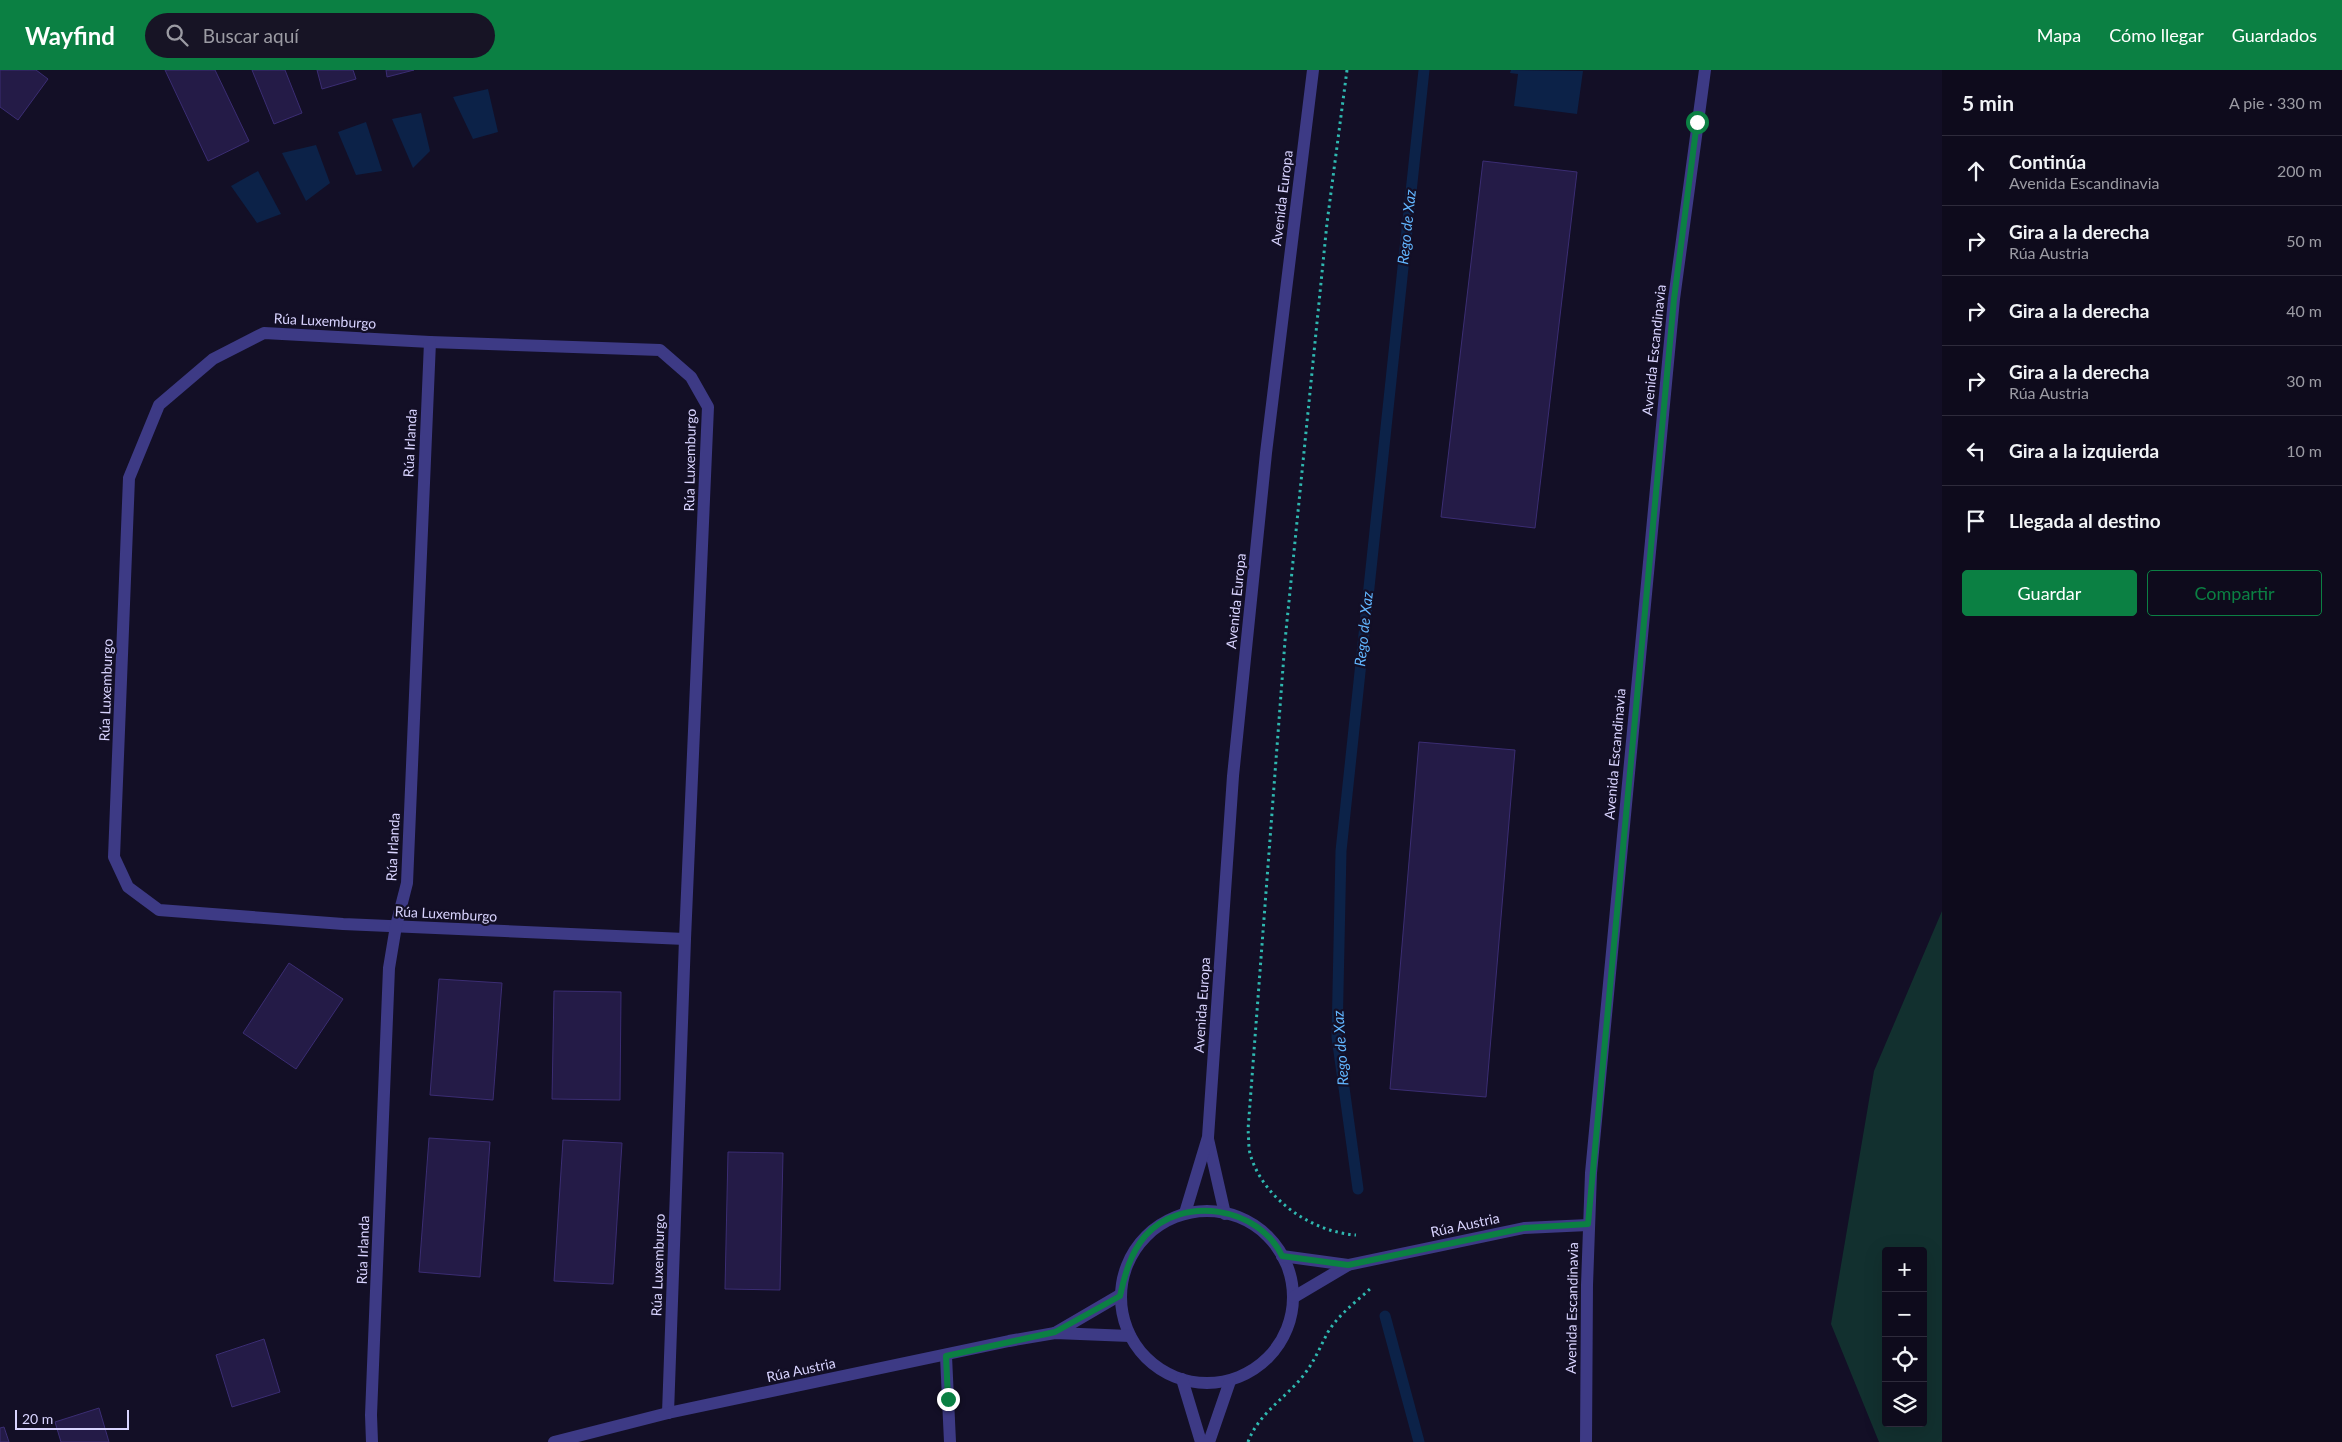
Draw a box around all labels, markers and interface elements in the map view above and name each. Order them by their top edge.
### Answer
search box [145,13,495,58]
text: Wayfind [25,21,115,50]
icon: search [163,21,191,49]
text: Buscar aquí [203,24,299,47]
text: Mapa [2037,24,2081,46]
text: Cómo llegar [2109,24,2204,46]
text: Guardados [2232,24,2317,46]
text: 5 min [1962,90,2014,115]
text: A pie · 330 m [2229,93,2322,112]
route start [1686,111,1709,134]
street label: Avenida Europa [1267,149,1296,247]
text: Continúa [2009,150,2086,173]
icon: ahead [1962,157,1990,185]
text: 200 m [2277,161,2322,180]
text: Avenida Escandinavia [2009,173,2160,192]
water label: Rego de Xaz [1393,188,1419,265]
text: Gira a la derecha [2009,220,2149,243]
icon: right [1962,227,1990,255]
text: 50 m [2286,231,2322,250]
text: Rúa Austria [2009,243,2089,262]
street label: Avenida Escandinavia [1638,284,1669,416]
icon: right [1962,297,1990,325]
text: Gira a la derecha [2009,299,2149,322]
text: 40 m [2286,301,2322,320]
street label: Rúa Luxemburgo [273,309,377,332]
text: Gira a la derecha [2009,360,2149,383]
icon: right [1962,367,1990,395]
text: 30 m [2286,371,2322,390]
text: Rúa Austria [2009,383,2089,402]
street label: Rúa Irlanda [399,408,420,478]
street label: Rúa Luxemburgo [680,408,699,511]
icon: left [1962,437,1990,465]
text: Gira a la izquierda [2009,439,2159,462]
text: 10 m [2286,441,2322,460]
icon: arrive [1962,507,1990,535]
text: Llegada al destino [2009,509,2161,532]
street label: Avenida Europa [1222,552,1249,650]
button: Guardar [1962,570,2137,616]
button: Compartir [2147,570,2322,616]
water label: Rego de Xaz [1350,590,1376,667]
street label: Rúa Luxemburgo [95,638,116,742]
street label: Avenida Escandinavia [1600,688,1629,820]
street label: Rúa Irlanda [382,812,403,882]
street label: Rúa Luxemburgo [394,902,498,925]
street label: Avenida Europa [1190,956,1213,1053]
water label: Rego de Xaz [1328,1009,1352,1086]
street label: Rúa Austria [1429,1209,1501,1240]
street label: Rúa Luxemburgo [647,1213,668,1317]
street label: Rúa Irlanda [353,1215,372,1285]
street label: Avenida Escandinavia [1562,1242,1581,1374]
map controls [1882,1247,1927,1427]
button: + [1882,1247,1927,1292]
button: − [1882,1292,1927,1337]
button: locate [1882,1337,1927,1382]
street label: Rúa Austria [765,1354,837,1385]
button: layers [1882,1382,1927,1427]
route end [937,1388,960,1411]
scale bar [15,1407,129,1430]
text: 20 m [22,1410,53,1427]

